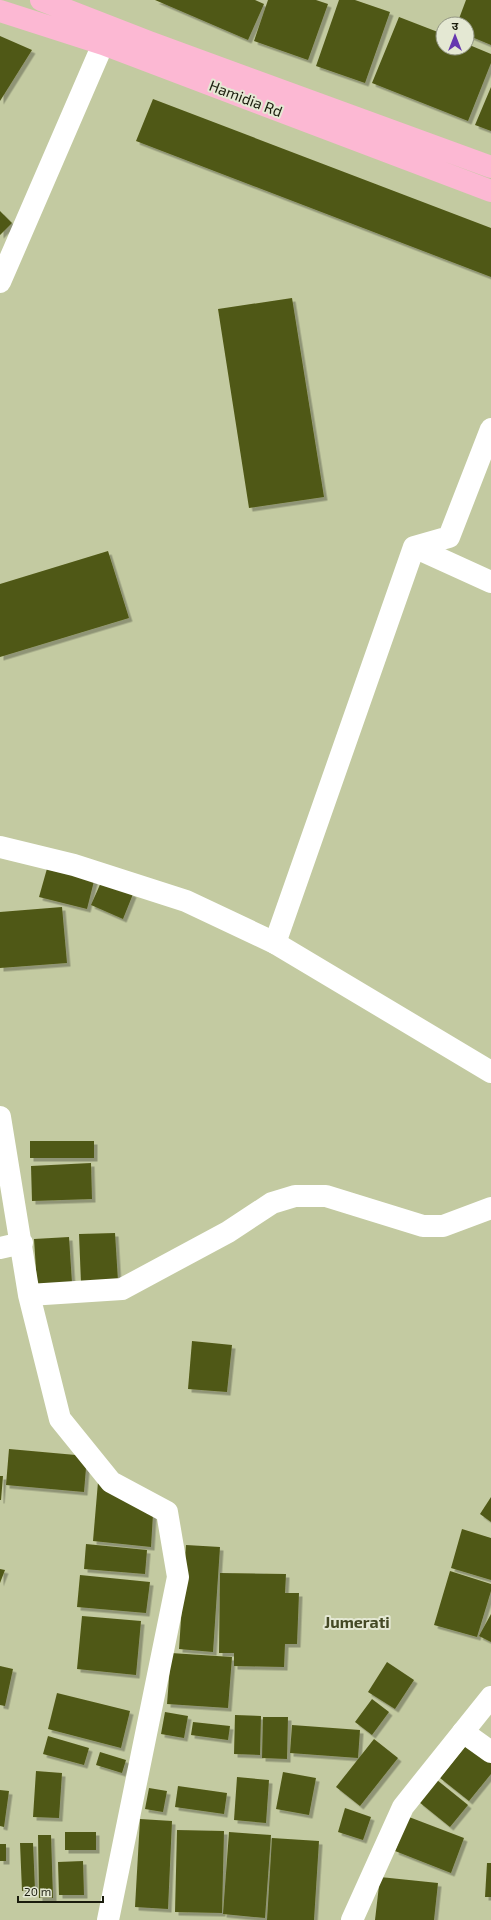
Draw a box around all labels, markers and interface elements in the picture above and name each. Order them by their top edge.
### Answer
north arrow [435,16,475,56]
text: उ [452,19,459,32]
street label: Hamidia Rd [207,76,285,120]
district label: Jumerati [324,1612,390,1631]
scale bar [18,1878,103,1904]
text: 20 m [24,1884,51,1898]

